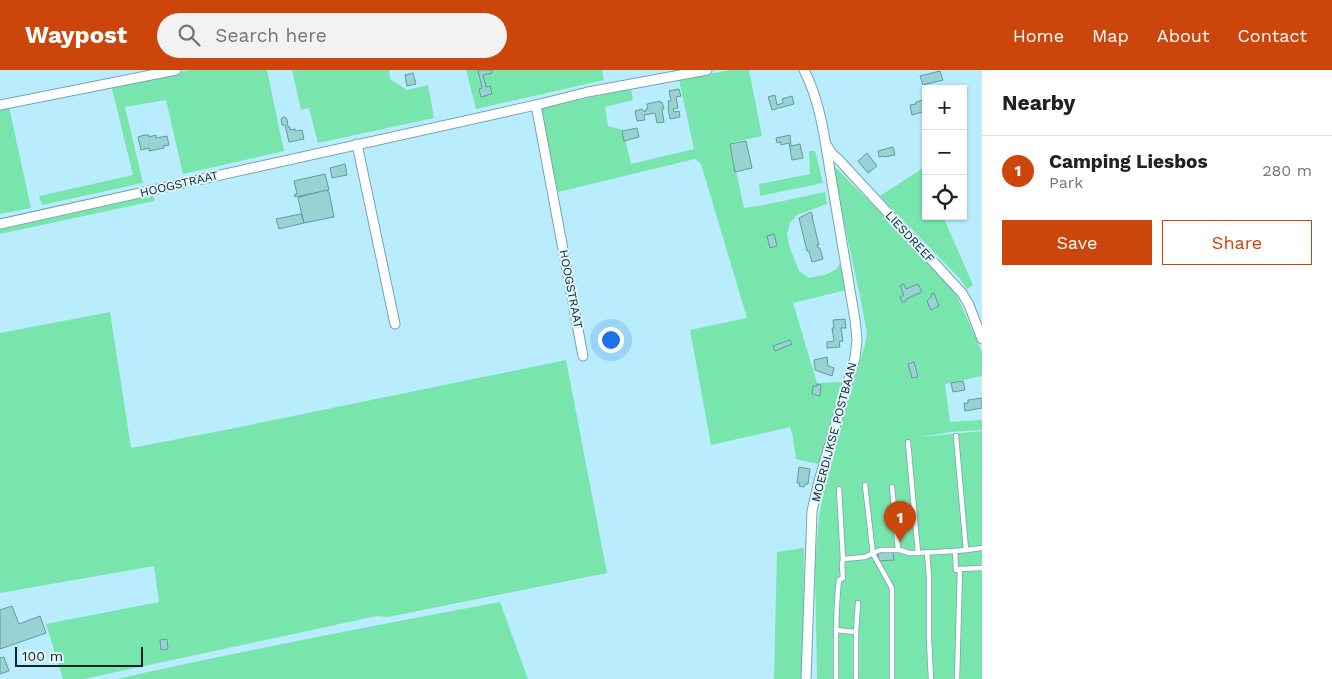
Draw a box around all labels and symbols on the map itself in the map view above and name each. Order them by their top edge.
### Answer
street label: HOOGSTRAAT [138,168,220,200]
street label: LIESDREEF [883,208,937,266]
street label: HOOGSTRAAT [556,248,586,330]
your location [598,327,624,353]
street label: MOERDIJKSE POSTBAAN [809,361,859,503]
pin: 1 [884,501,916,542]
scale bar [15,644,142,667]

